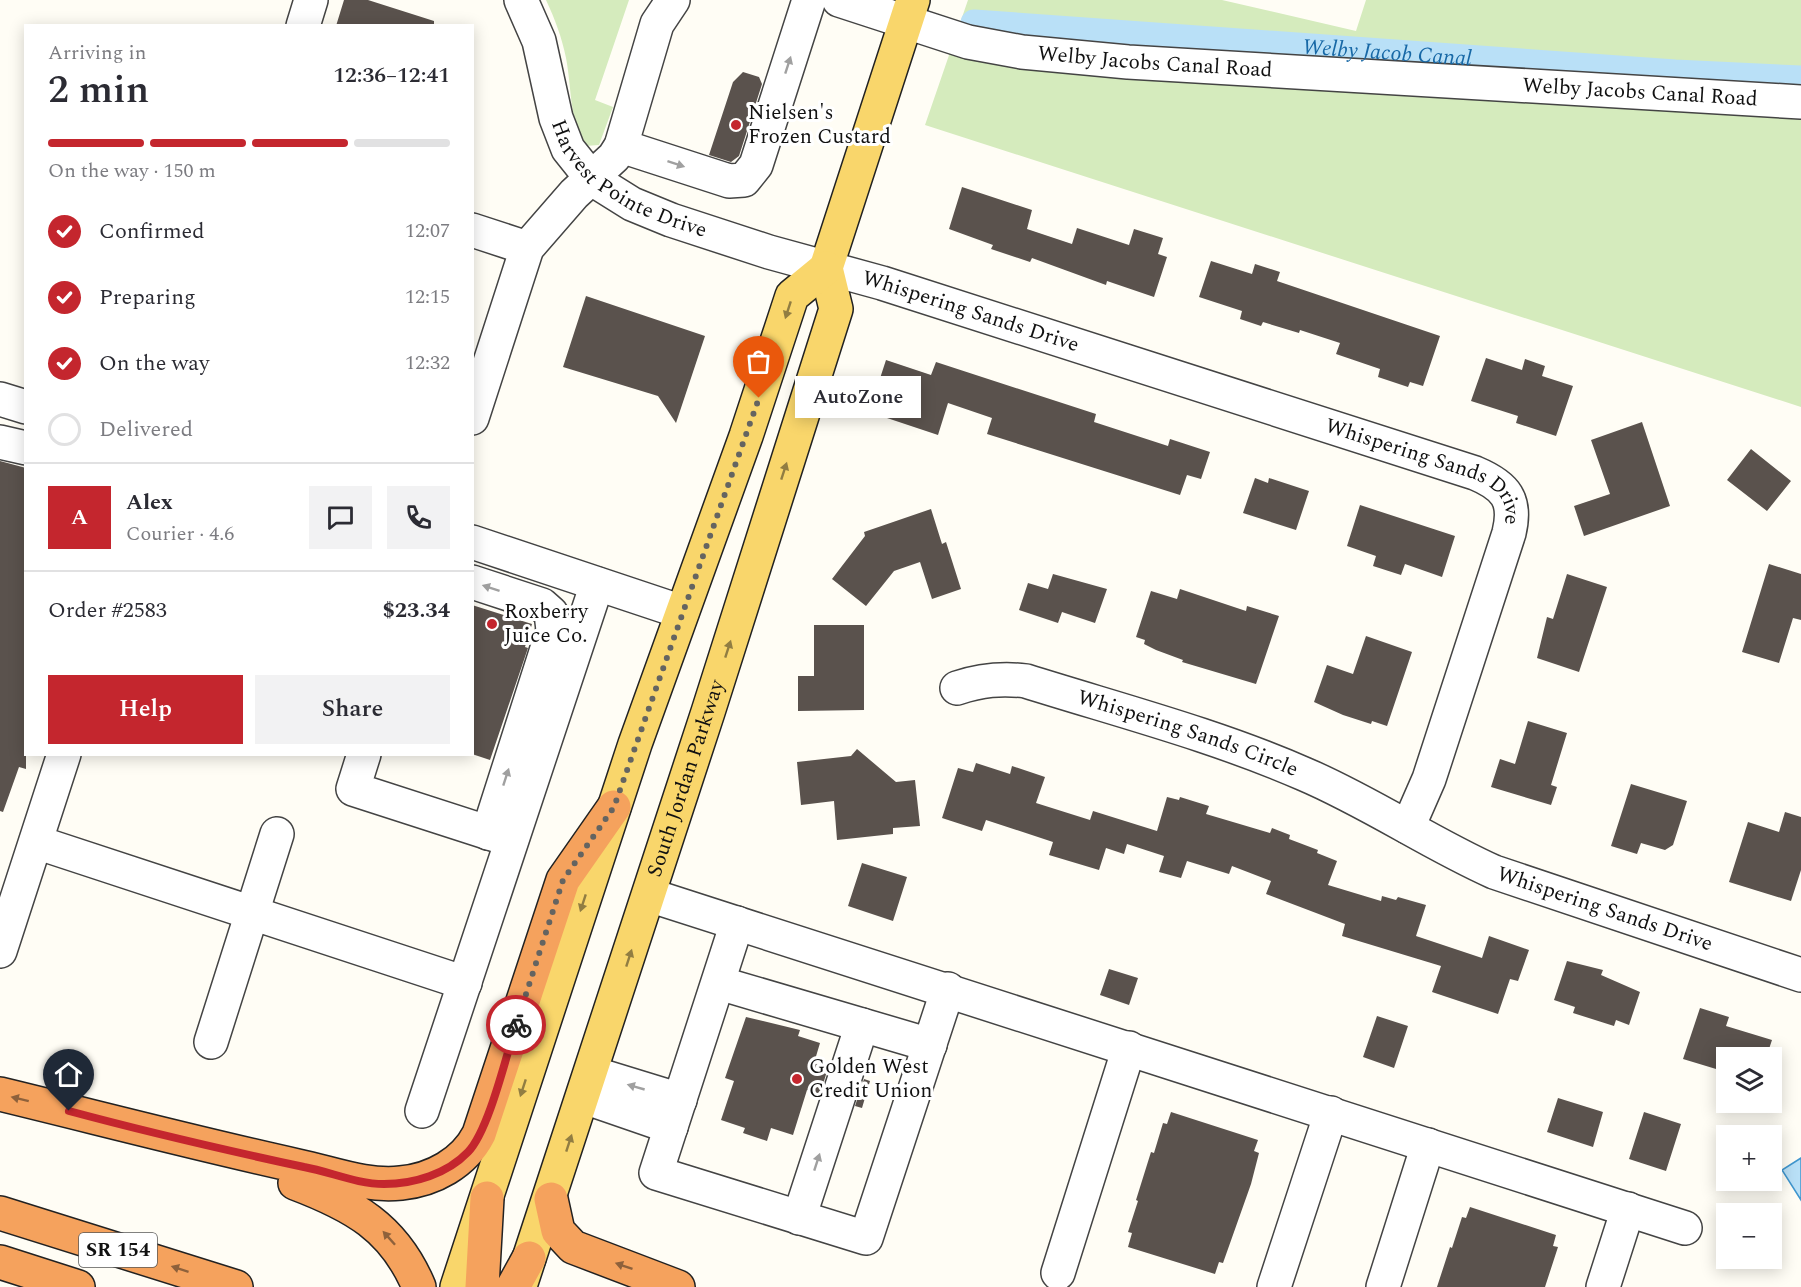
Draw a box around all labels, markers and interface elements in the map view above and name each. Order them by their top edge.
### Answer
water label: Welby Jacob Canal [1301,30,1473,75]
text: Arriving in [48,38,146,68]
street label: Welby Jacobs Canal Road [1036,38,1273,87]
one-way arrow [784,56,793,74]
text: 12:36–12:41 [333,59,450,92]
text: 2 min [48,61,149,120]
street label: Welby Jacobs Canal Road [1522,69,1759,115]
place label: Nielsen's Frozen Custard [748,97,891,153]
street label: Harvest Pointe Drive [542,115,711,247]
marker: Nielsen's Frozen Custard [729,118,743,132]
text: On the way · 150 m [48,156,216,186]
one-way arrow [667,160,685,170]
icon: check [48,215,81,248]
text: Confirmed [99,215,205,248]
text: 12:07 [405,216,450,246]
street label: Whispering Sands Drive [859,262,1083,361]
icon: check [48,281,81,314]
text: Preparing [99,281,196,314]
text: 12:15 [405,282,450,312]
one-way arrow [783,301,792,319]
pin [733,336,784,398]
icon: bag [742,345,775,378]
icon: check [48,347,81,380]
text: On the way [99,347,210,380]
text: 12:32 [405,348,450,378]
callout: AutoZone [795,377,921,419]
text: AutoZone [813,382,903,412]
street label: Whispering Sands Drive [1321,410,1528,526]
text: Delivered [99,413,193,446]
one-way arrow [780,462,789,480]
text: Alex [126,486,173,519]
button: chat [309,486,372,549]
button: phone [387,486,450,549]
text: A [71,501,88,534]
text: Courier · 4.6 [126,519,234,549]
one-way arrow [482,583,500,593]
text: Order #2583 [48,594,167,627]
text: $23.34 [382,594,450,627]
place label: Roxberry Juice Co. [504,596,589,652]
marker: Roxberry Juice Co. [485,617,499,631]
one-way arrow [724,640,733,658]
button: Help [48,675,243,744]
button: Share [255,675,450,744]
street label: South Jordan Parkway [639,675,734,881]
street label: Whispering Sands Circle [1073,682,1303,786]
one-way arrow [501,768,511,786]
street label: Whispering Sands Drive [1493,858,1717,960]
one-way arrow [578,894,587,912]
one-way arrow [624,949,634,967]
courier [486,995,546,1055]
icon: bike [500,1009,533,1042]
map controls [1716,1047,1782,1269]
button: layers [1716,1047,1782,1113]
pin [43,1049,94,1111]
place label: Golden West Credit Union [809,1051,933,1107]
icon: home [52,1058,85,1091]
marker: Golden West Credit Union [790,1072,804,1086]
one-way arrow [518,1079,527,1097]
one-way arrow [627,1082,645,1091]
one-way arrow [11,1093,29,1103]
button: + [1716,1125,1782,1191]
one-way arrow [564,1134,574,1152]
one-way arrow [813,1153,822,1171]
button: − [1716,1203,1782,1269]
one-way arrow [382,1231,396,1245]
road number: SR 154 [79,1233,157,1267]
one-way arrow [615,1260,633,1270]
one-way arrow [171,1264,189,1273]

